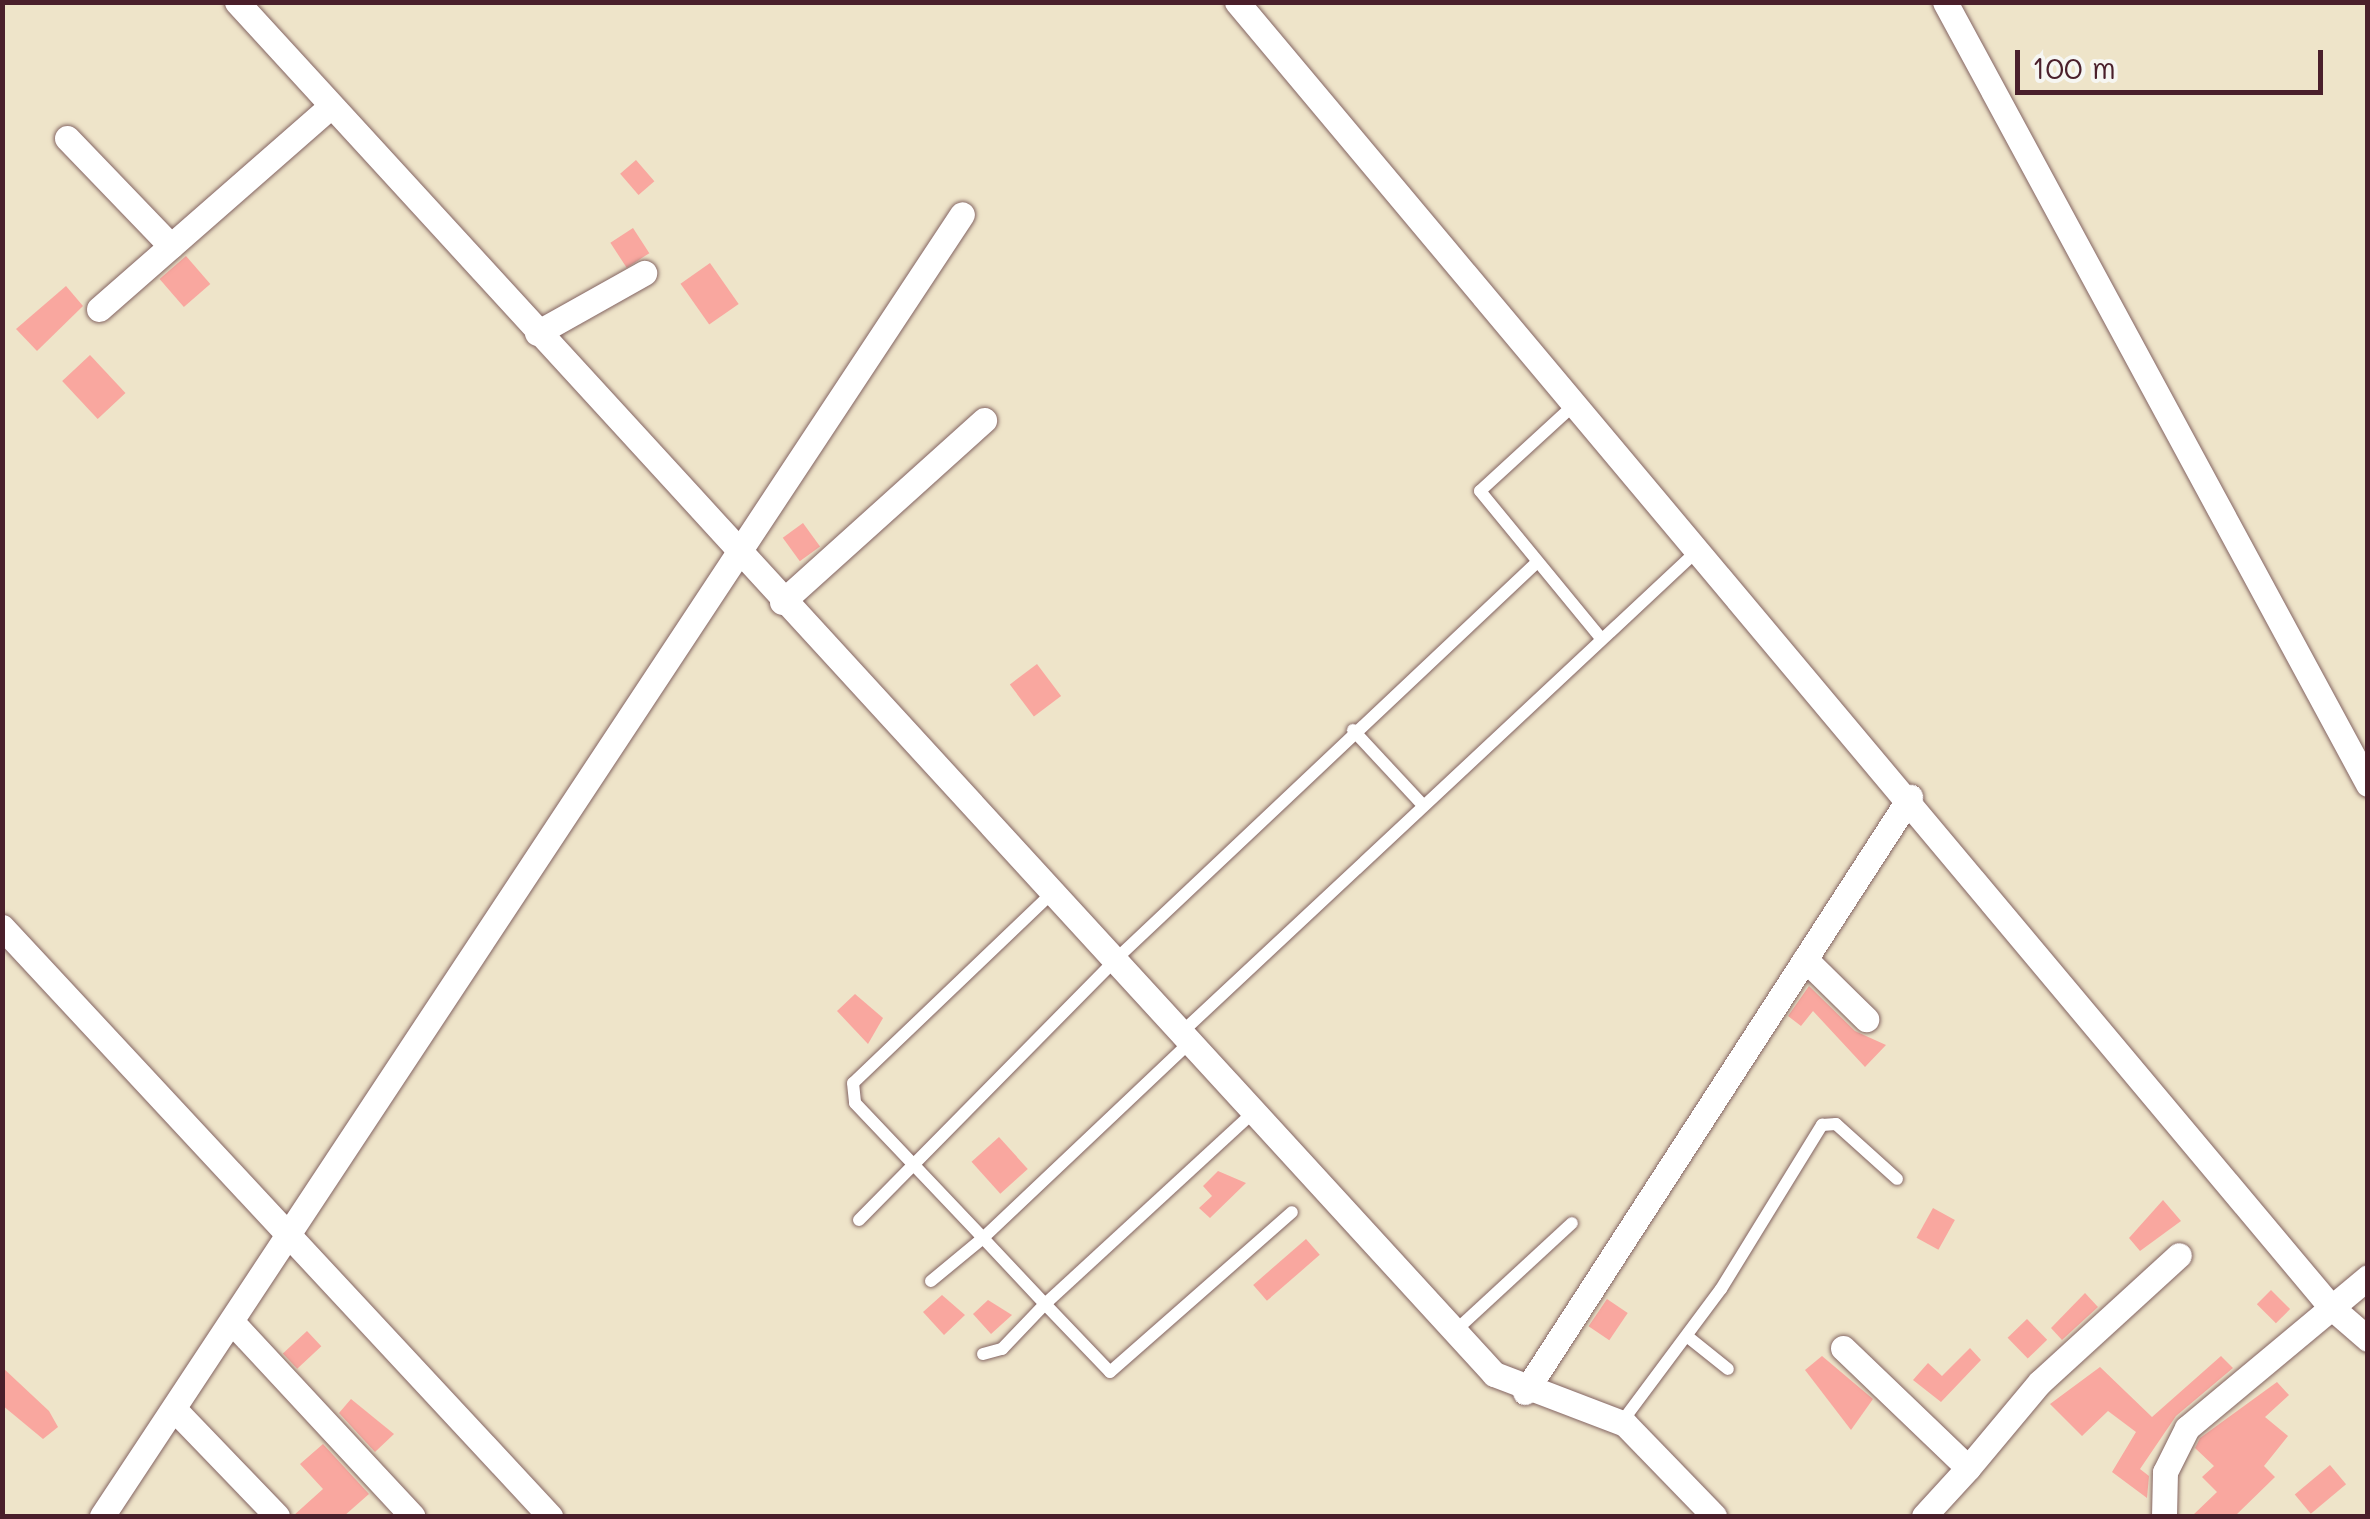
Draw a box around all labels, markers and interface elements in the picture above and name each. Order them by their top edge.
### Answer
scale bar [2020,30,2328,92]
text: 100 m [2032,47,2116,87]

